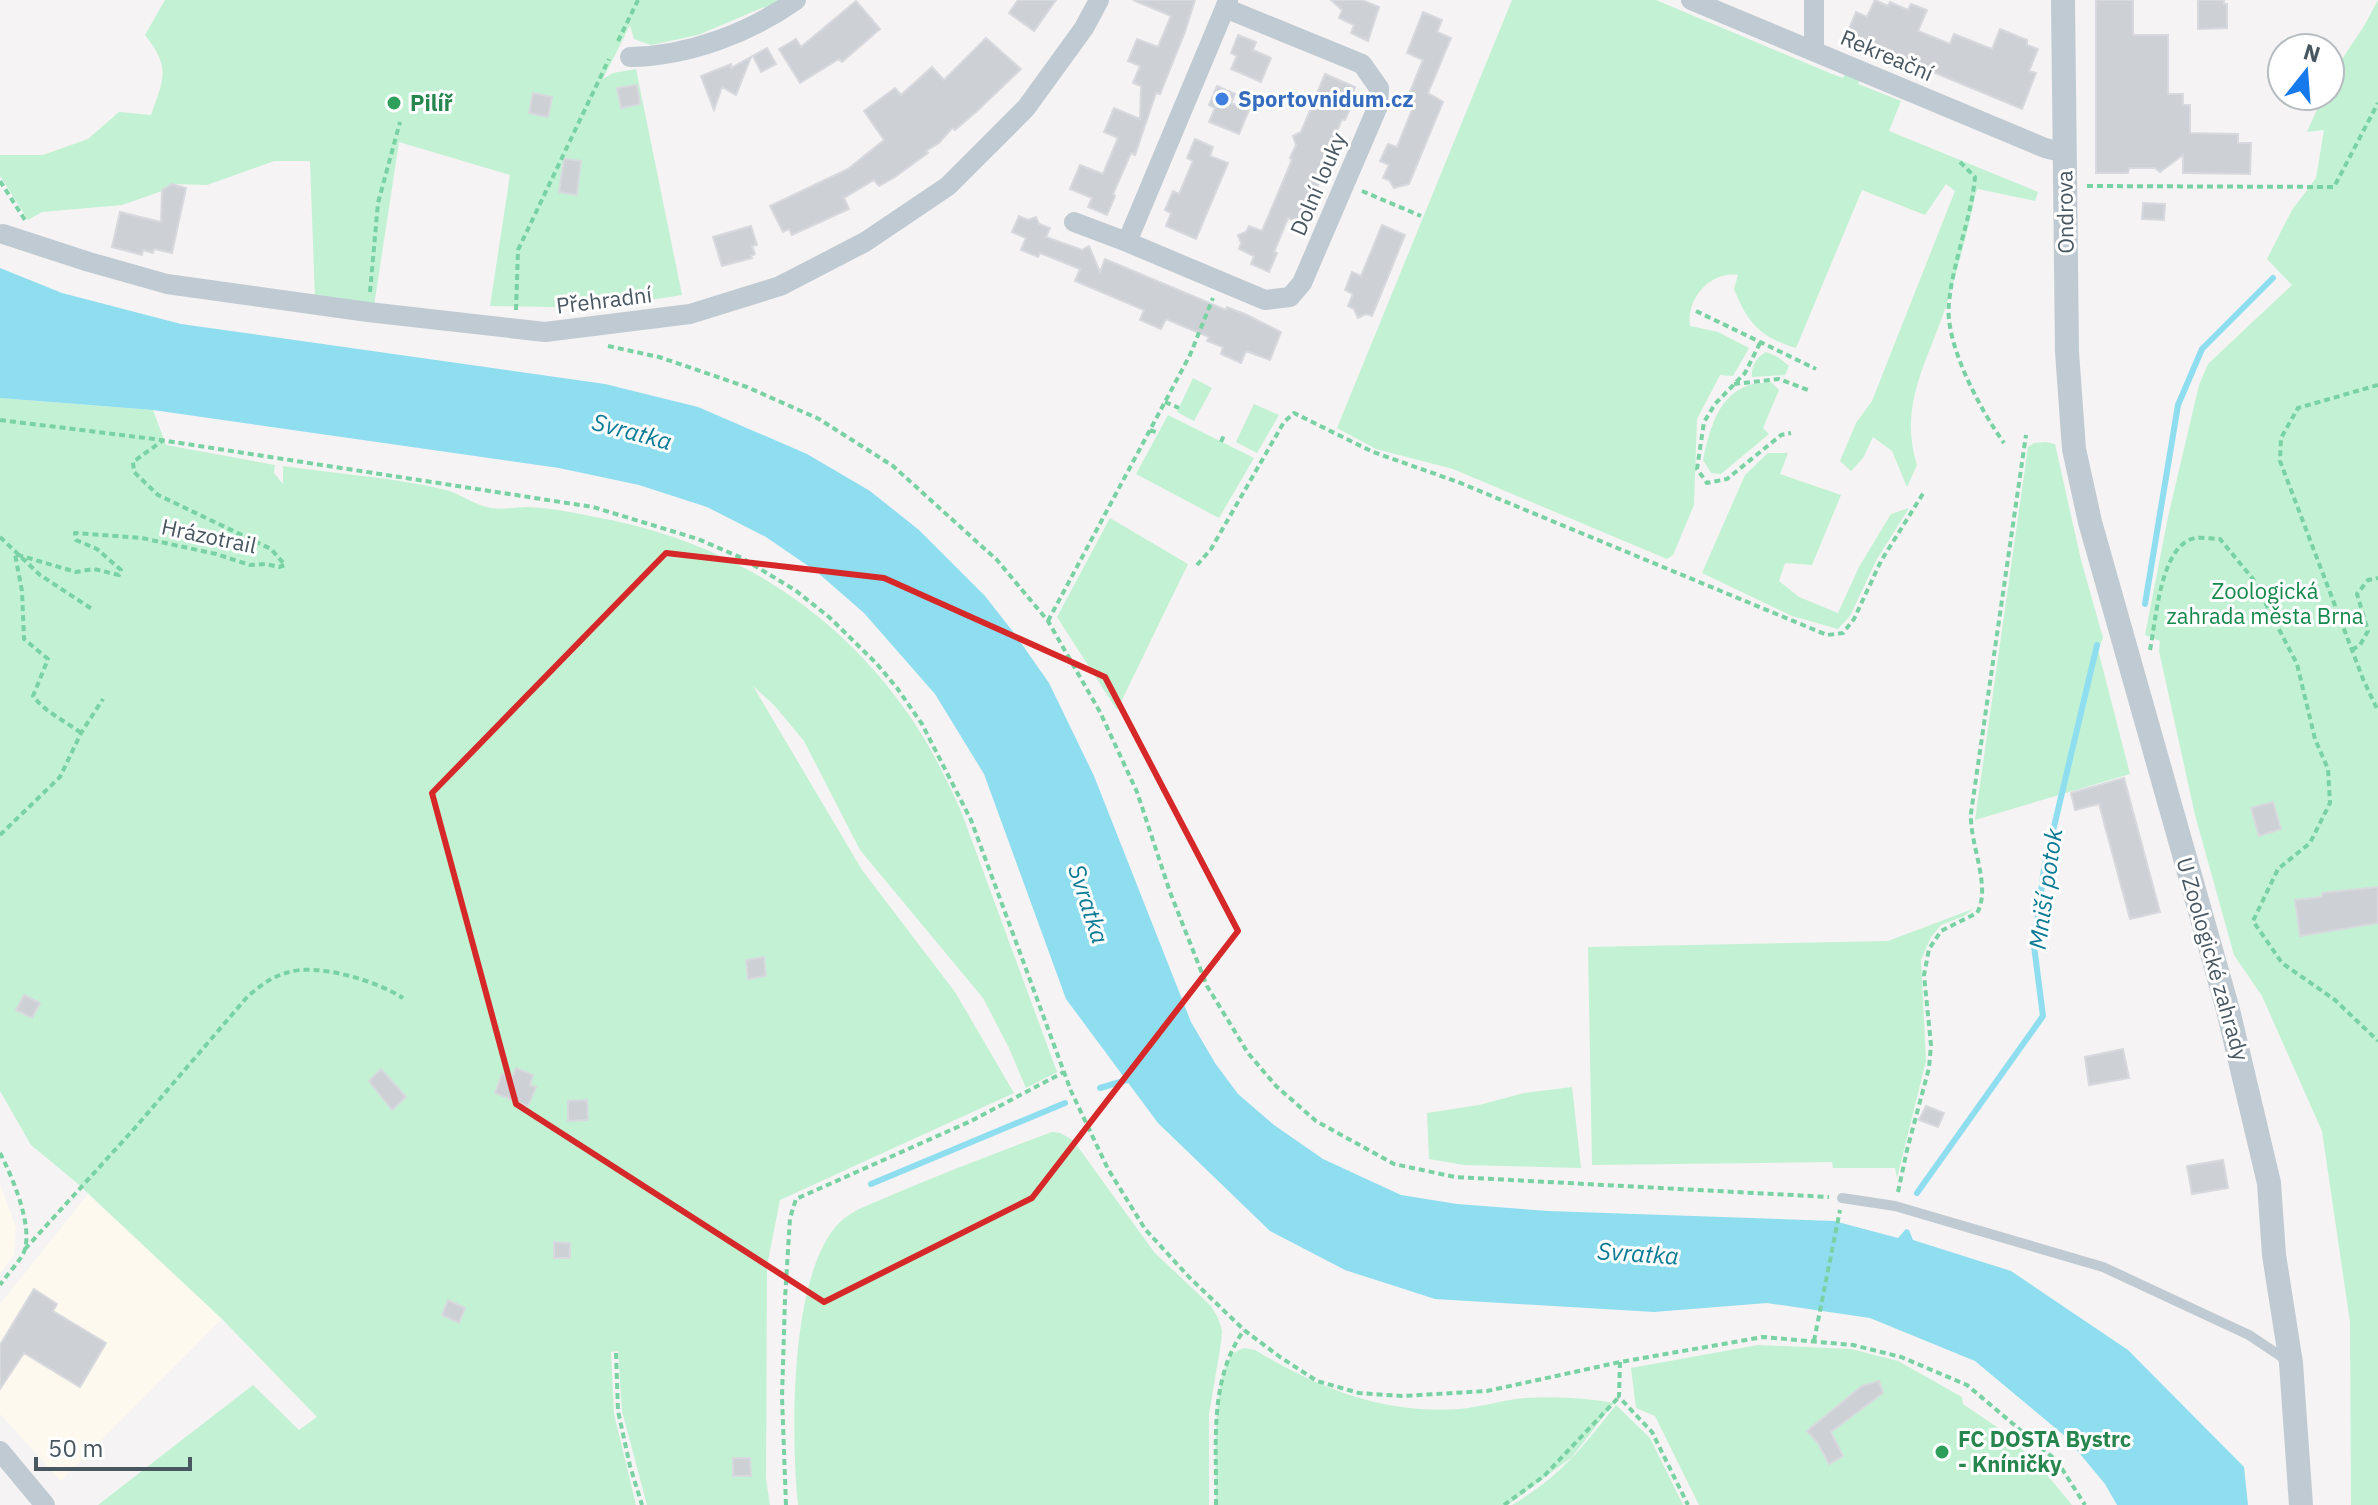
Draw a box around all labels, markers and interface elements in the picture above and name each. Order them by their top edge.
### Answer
street label: Rekreační [1836,22,1939,87]
north arrow [2266,32,2346,112]
text: N [2300,36,2324,69]
place label: Sportovnidum.cz [1238,84,1414,113]
place label: Pilíř [410,88,454,117]
marker: Sportovnidum.cz [1213,90,1231,108]
marker: Pilíř [385,94,403,112]
street label: Dolní louky [1283,128,1352,240]
street label: Ondrova [2049,170,2080,254]
street label: Přehradní [554,279,654,320]
water label: Svratka [589,405,676,457]
street label: Hrázotrail [159,511,259,560]
park label: Zoologická zahrada města Brna [2166,576,2364,630]
water label: Mniší potok [2021,826,2069,952]
street label: U Zoologické zahrady [2171,854,2256,1064]
water label: Svratka [1061,860,1117,947]
water label: Svratka [1596,1234,1680,1272]
scale bar [36,1421,190,1471]
place label: FC DOSTA Bystrc - Kníničky [1958,1424,2131,1478]
text: 50 m [48,1432,103,1464]
marker: FC DOSTA Bystrc - Kníničky [1933,1443,1951,1461]

